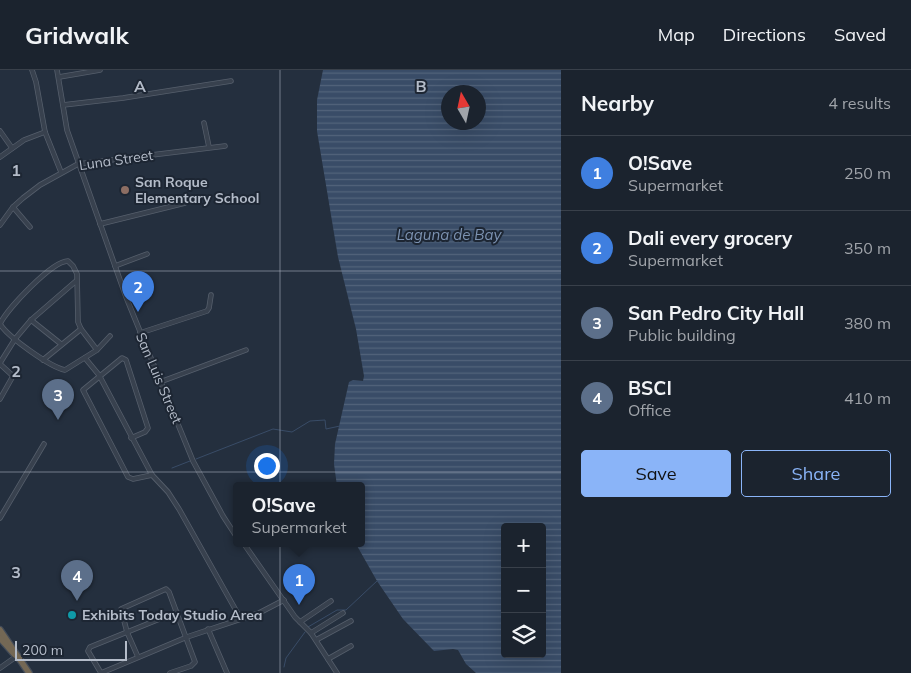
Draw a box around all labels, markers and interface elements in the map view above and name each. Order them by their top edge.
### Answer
text: Gridwalk [25,20,129,50]
text: Map [658,23,695,46]
text: Directions [723,23,806,46]
text: Saved [834,23,886,46]
text: A [134,76,146,96]
text: B [415,76,427,96]
north arrow [441,85,486,130]
text: Nearby [581,90,654,116]
text: 4 results [828,93,891,113]
street label: Luna Street [78,146,154,174]
text: O!Save [628,151,692,175]
text: 1 [11,160,21,180]
text: 1 [592,163,602,183]
text: 250 m [844,163,891,183]
place label: San Roque Elementary School [135,173,259,207]
text: Supermarket [628,175,723,195]
marker: San Roque Elementary School [119,184,131,196]
water label: Laguna de Bay [397,225,502,244]
text: Dali every grocery [628,226,792,250]
text: 2 [592,238,602,258]
text: 350 m [844,238,891,258]
text: Supermarket [628,250,723,270]
pin: 2 [122,271,154,312]
text: San Pedro City Hall [628,301,804,325]
text: 3 [592,313,602,333]
text: 380 m [844,313,891,333]
text: Public building [628,325,736,345]
street label: San Luis Street [132,330,186,426]
text: 2 [11,361,21,381]
text: BSCI [628,376,672,400]
pin: 3 [42,379,74,420]
text: 4 [592,388,602,408]
text: 410 m [844,388,891,408]
text: Office [628,400,671,420]
button: Save [581,450,731,497]
button: Share [741,450,891,497]
your location [254,453,280,479]
popup [233,482,365,547]
text: O!Save [251,493,316,517]
text: Supermarket [251,517,347,537]
map controls [501,523,546,658]
button: + [501,523,546,568]
pin: 4 [61,560,93,601]
text: 3 [11,562,21,582]
pin: 1 [283,564,315,605]
button: − [501,568,546,613]
place label: Exhibits Today Studio Area [82,606,263,624]
marker: Exhibits Today Studio Area [66,609,78,621]
button: layers [501,613,546,658]
scale bar [15,638,128,661]
text: 200 m [22,641,63,659]

